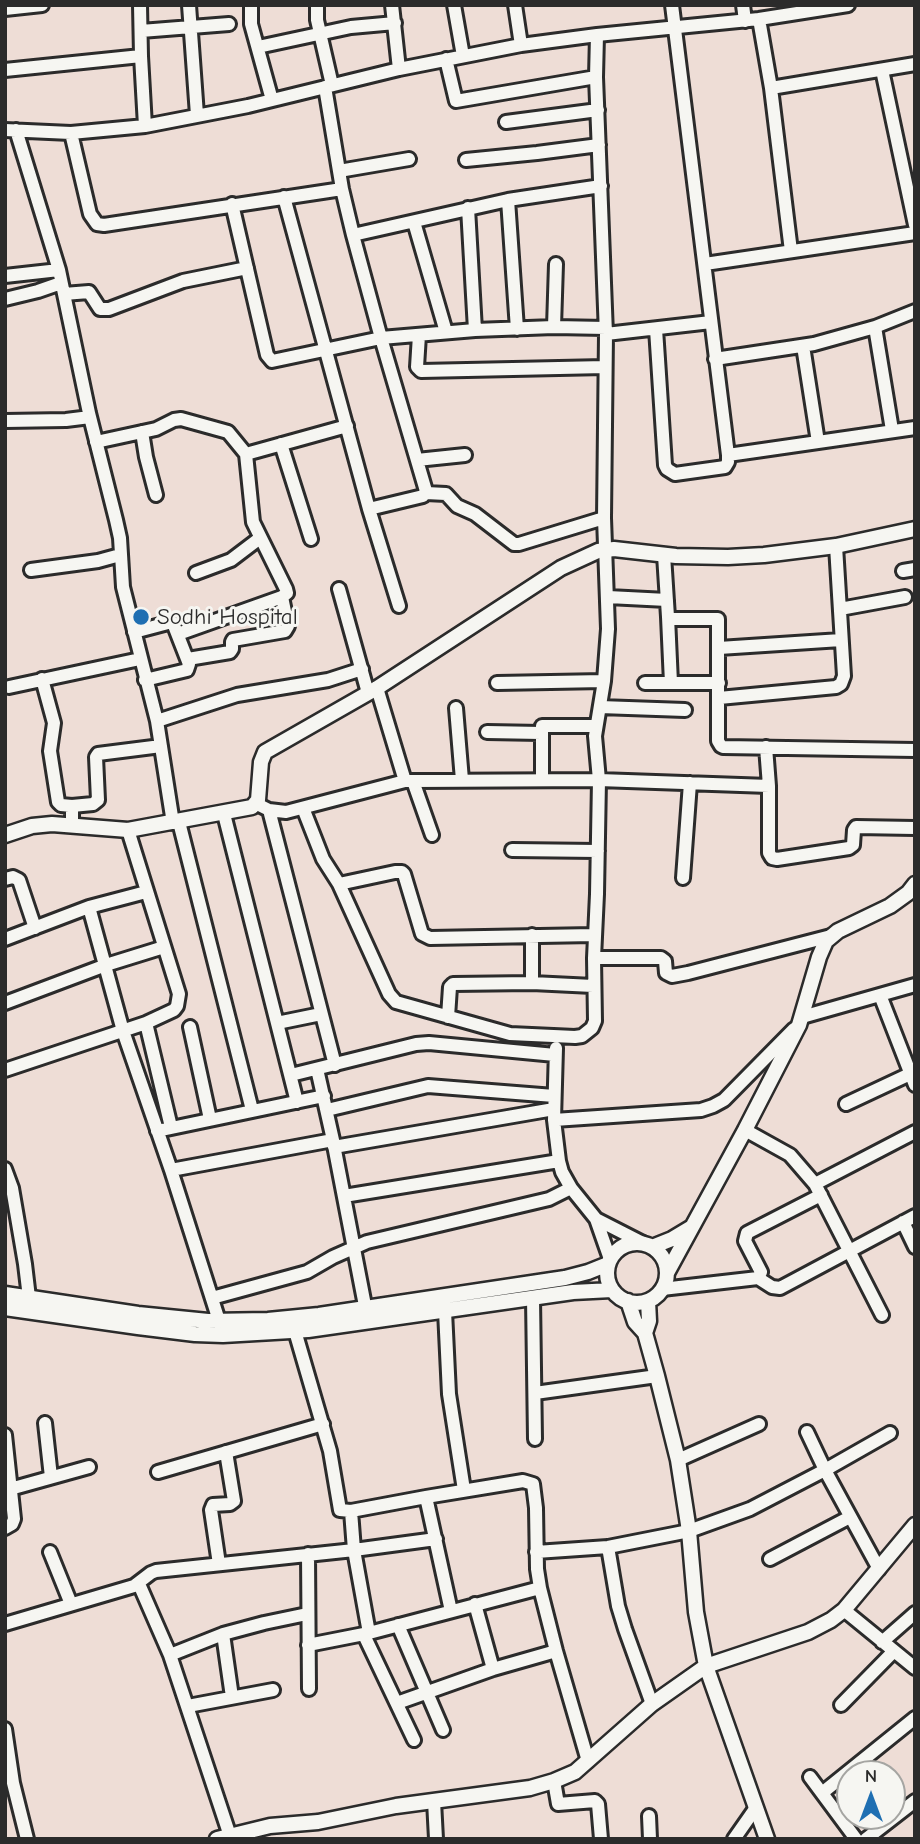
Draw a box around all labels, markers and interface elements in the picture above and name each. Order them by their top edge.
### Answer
place label: Sodhi Hospital [157,603,298,631]
marker: Sodhi Hospital [131,607,151,627]
north arrow [836,1760,906,1830]
text: N [865,1765,877,1787]

